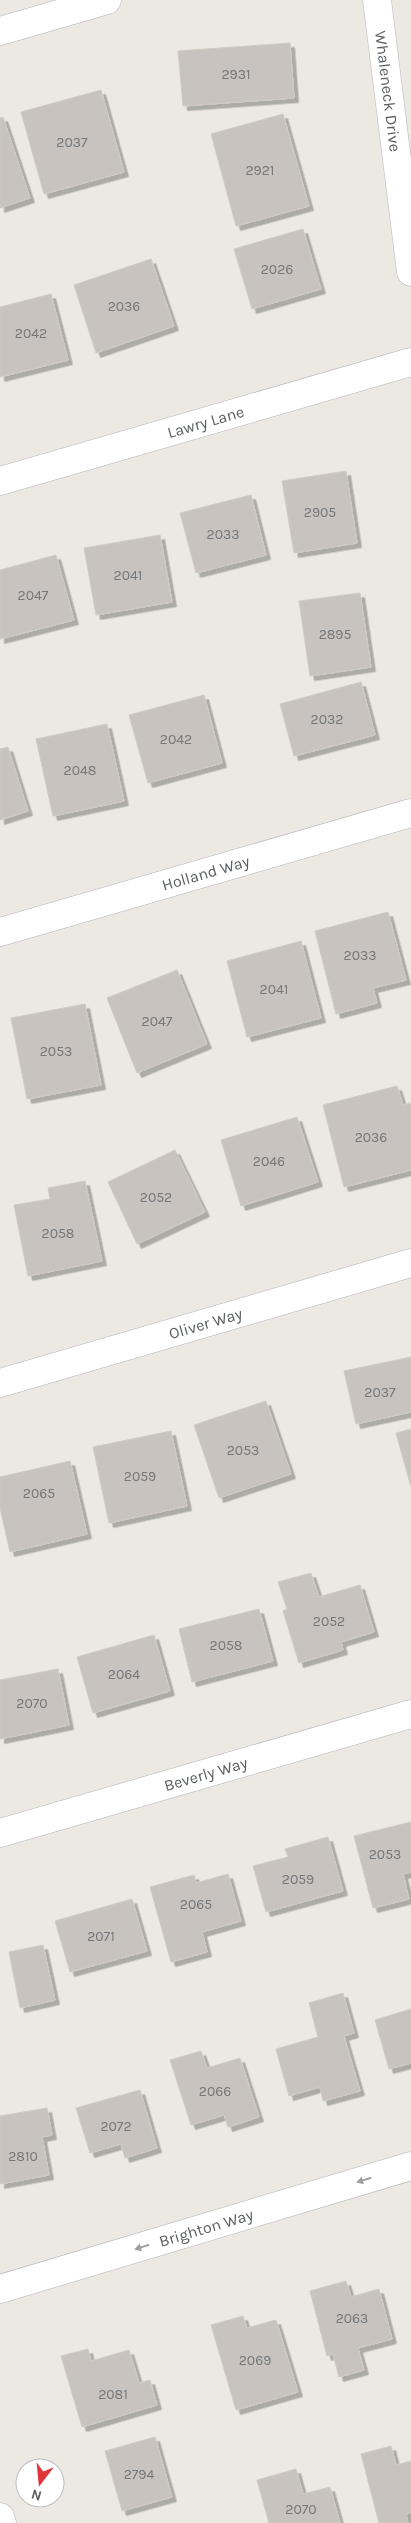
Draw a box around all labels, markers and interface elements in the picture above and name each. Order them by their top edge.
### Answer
street label: Whaleneck Drive [371,30,405,153]
house number: 2931 [221,66,251,83]
house number: 2037 [56,134,88,151]
house number: 2921 [246,162,274,179]
house number: 2026 [261,261,293,278]
house number: 2036 [108,298,140,315]
house number: 2042 [15,325,47,342]
street label: Lawry Lane [165,402,246,442]
house number: 2905 [304,504,336,521]
house number: 2033 [207,526,239,543]
house number: 2041 [114,567,142,584]
house number: 2047 [18,587,49,604]
house number: 2895 [319,626,351,643]
house number: 2032 [311,711,343,728]
house number: 2042 [160,731,192,748]
house number: 2048 [64,762,96,779]
street label: Holland Way [160,851,252,895]
house number: 2033 [344,947,376,964]
house number: 2041 [260,981,288,998]
house number: 2047 [142,1013,173,1030]
house number: 2053 [40,1043,72,1060]
house number: 2036 [355,1129,387,1146]
house number: 2046 [253,1153,285,1170]
house number: 2052 [140,1189,172,1206]
house number: 2058 [42,1225,74,1242]
street label: Oliver Way [167,1304,245,1343]
house number: 2037 [364,1384,396,1401]
house number: 2053 [227,1442,259,1459]
house number: 2059 [124,1468,156,1485]
house number: 2065 [23,1485,55,1502]
house number: 2052 [313,1613,345,1630]
house number: 2058 [210,1637,242,1654]
house number: 2064 [108,1666,140,1683]
house number: 2070 [16,1695,48,1712]
street label: Beverly Way [162,1753,250,1795]
house number: 2053 [369,1846,401,1863]
house number: 2059 [282,1871,314,1888]
house number: 2065 [180,1896,212,1913]
house number: 2071 [87,1928,115,1945]
house number: 2066 [199,2083,231,2100]
house number: 2072 [100,2118,132,2135]
house number: 2810 [8,2148,38,2165]
one-way arrow [357,2177,372,2185]
street label: Brighton Way [157,2205,256,2251]
one-way arrow [134,2244,149,2252]
house number: 2063 [336,2310,368,2327]
house number: 2069 [239,2352,271,2369]
house number: 2081 [98,2386,128,2403]
north arrow [15,2458,65,2508]
house number: 2794 [124,2466,154,2483]
text: N [29,2485,44,2505]
house number: 2070 [285,2501,317,2518]

